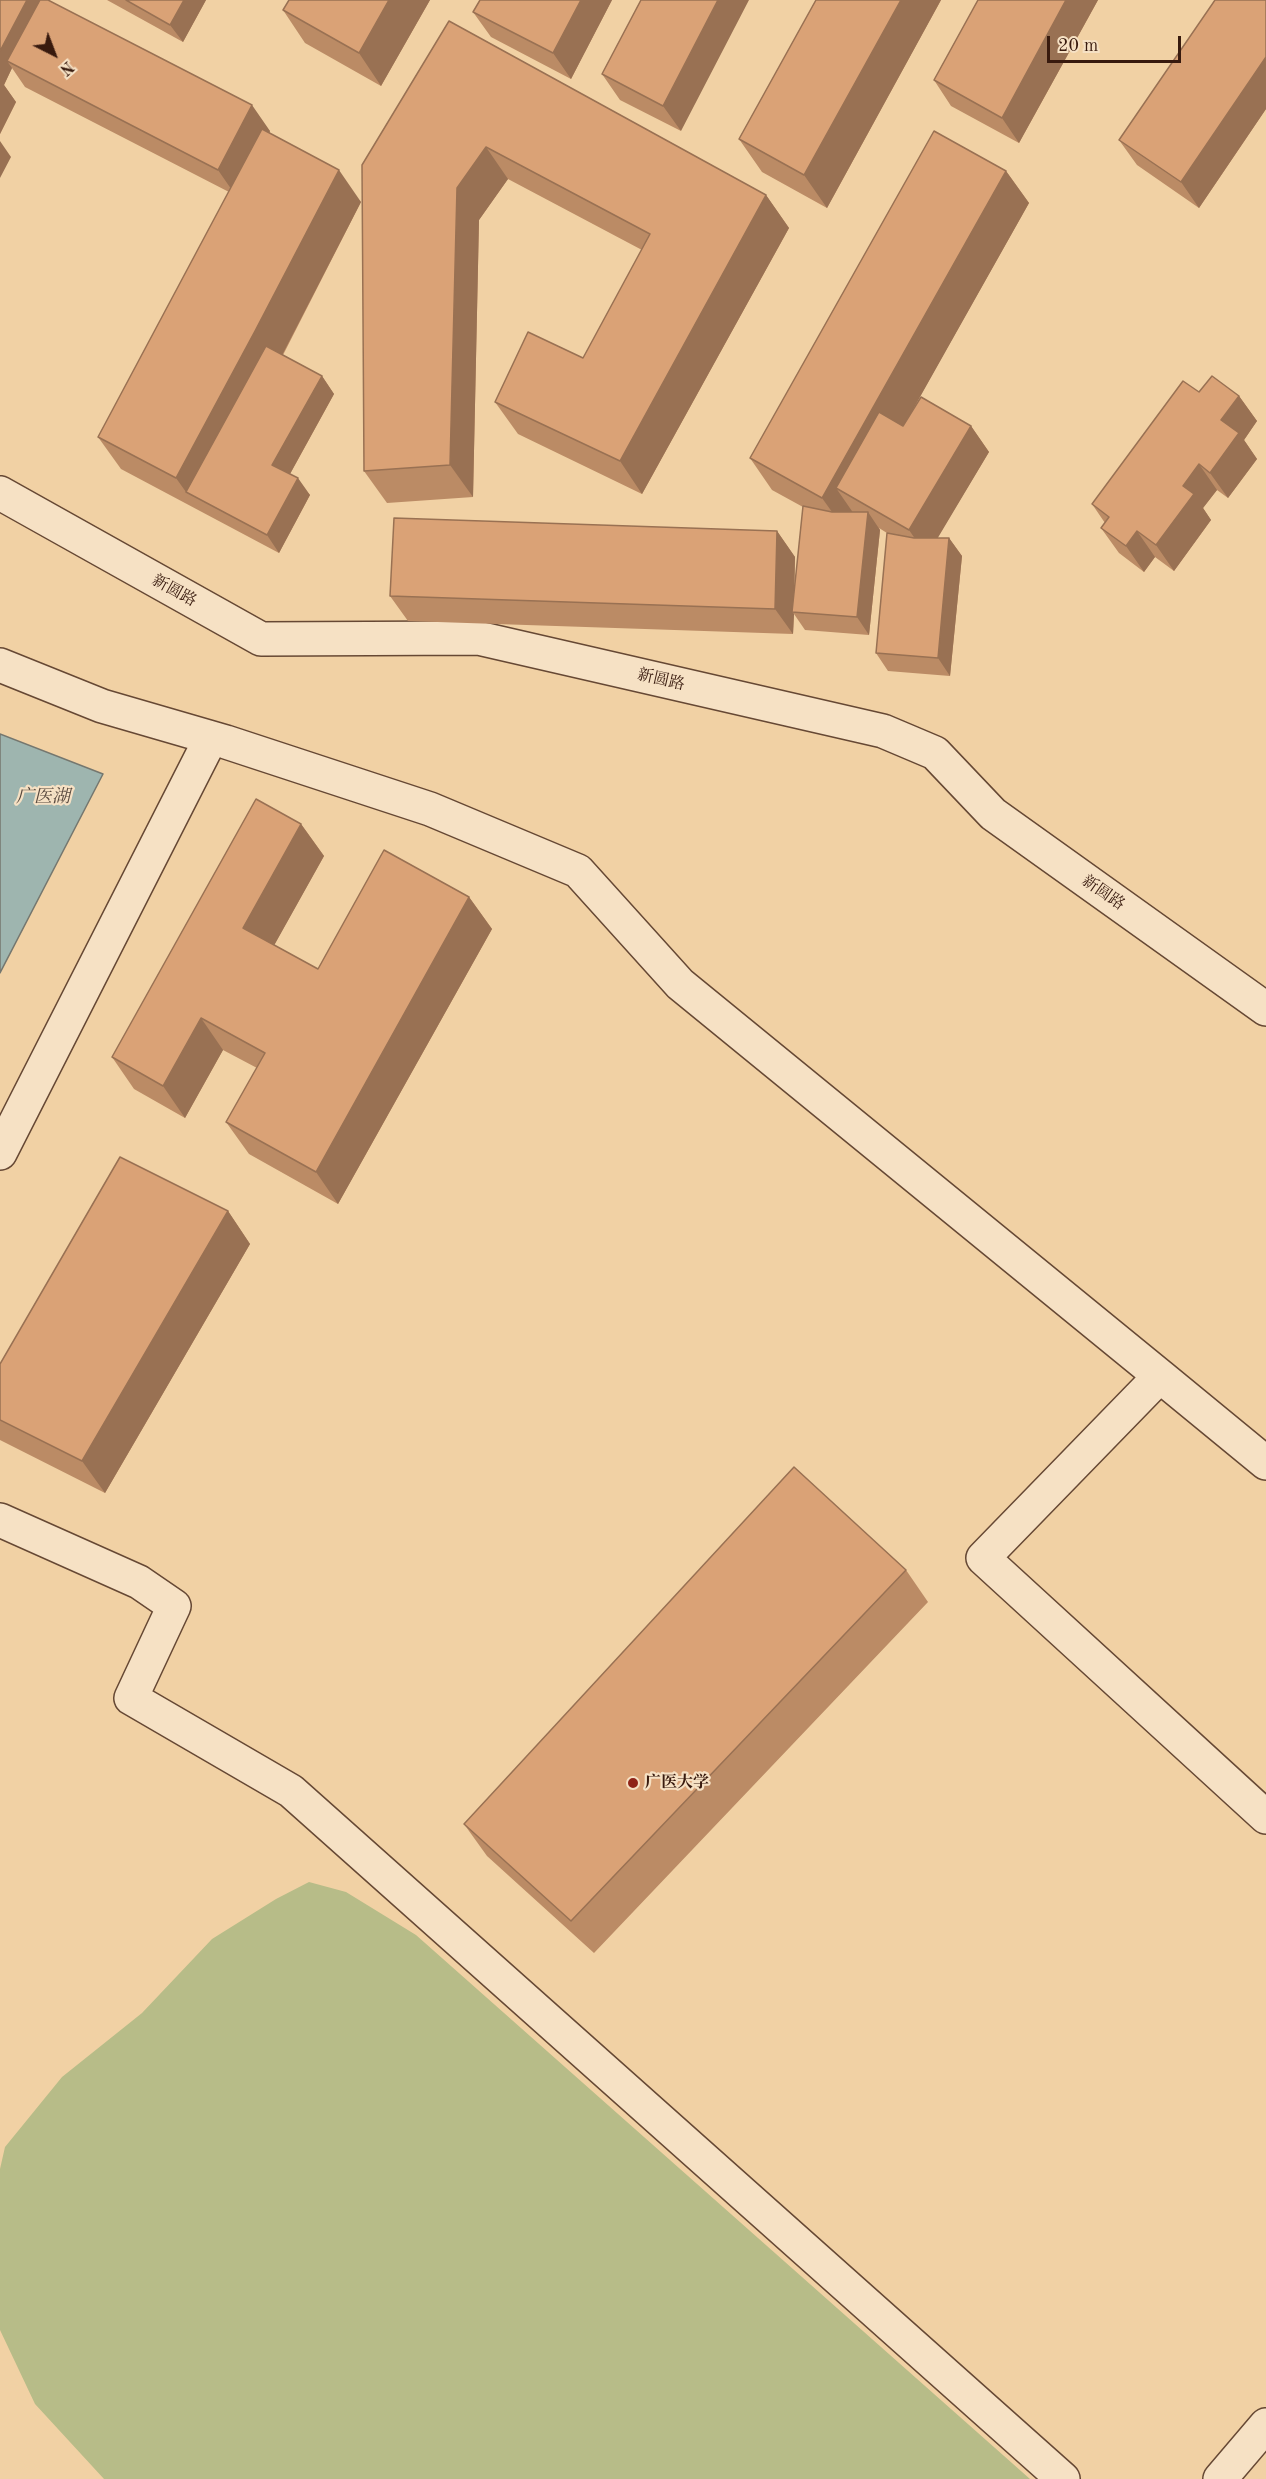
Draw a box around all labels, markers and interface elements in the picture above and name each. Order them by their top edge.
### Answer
north arrow [24,24,84,84]
scale bar [1050,24,1184,62]
text: 20 m [1058,37,1098,55]
text: N [56,57,76,77]
street label: 新圆路 [148,571,200,611]
street label: 新圆路 [635,665,687,695]
water label: 广医湖 [16,786,70,808]
street label: 新圆路 [1078,871,1128,915]
place label: 广医大学 [645,1773,709,1793]
marker: 广医大学 [626,1776,640,1790]

